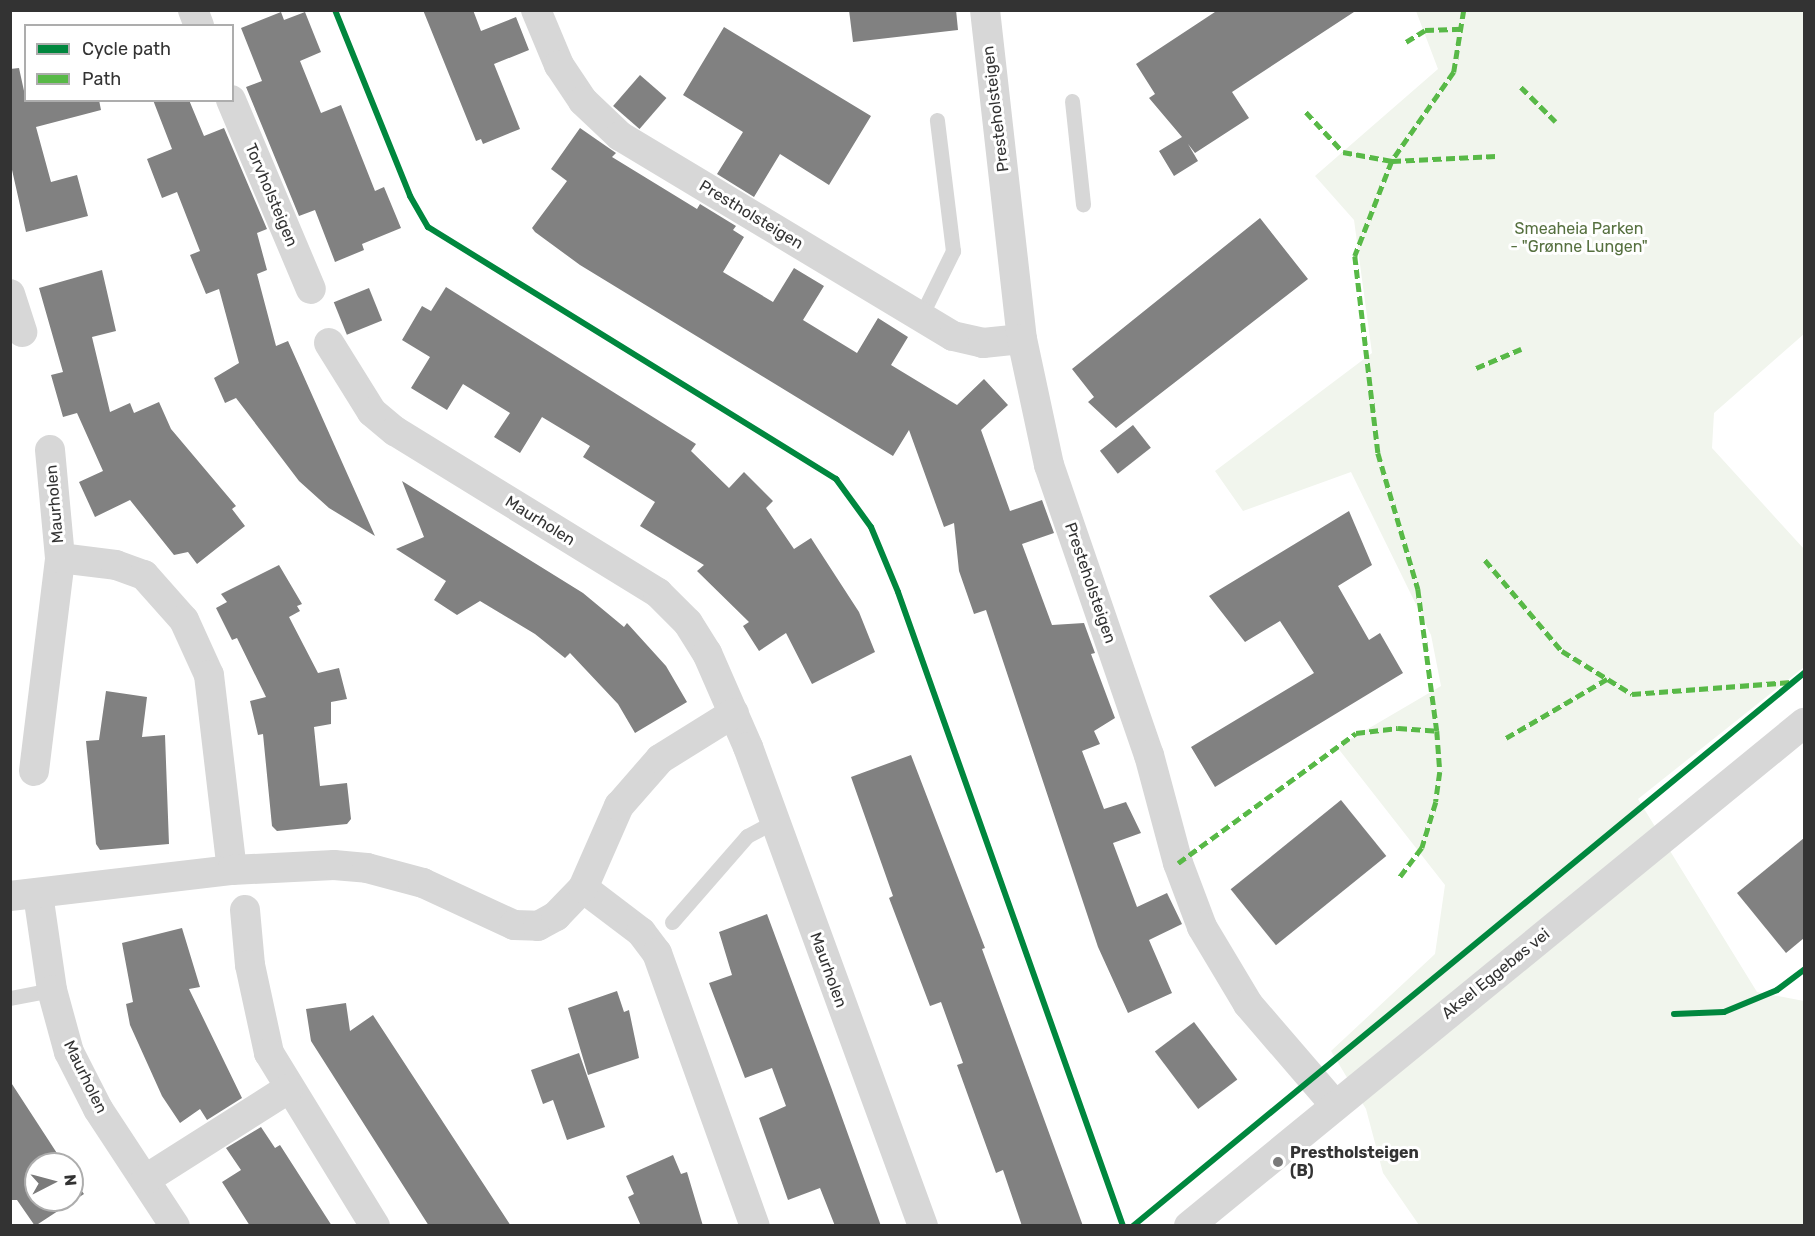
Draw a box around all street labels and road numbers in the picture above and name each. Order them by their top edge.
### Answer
street label: Presteholsteigen [979,45,1013,173]
street label: Torvholsteigen [241,141,301,249]
street label: Prestholsteigen [696,176,806,254]
street label: Maurholen [42,464,68,544]
street label: Maurholen [502,492,578,550]
street label: Presteholsteigen [1060,520,1120,646]
street label: Aksel Eggebøs vei [1438,924,1554,1024]
street label: Maurholen [806,930,850,1010]
street label: Maurholen [59,1037,111,1117]

